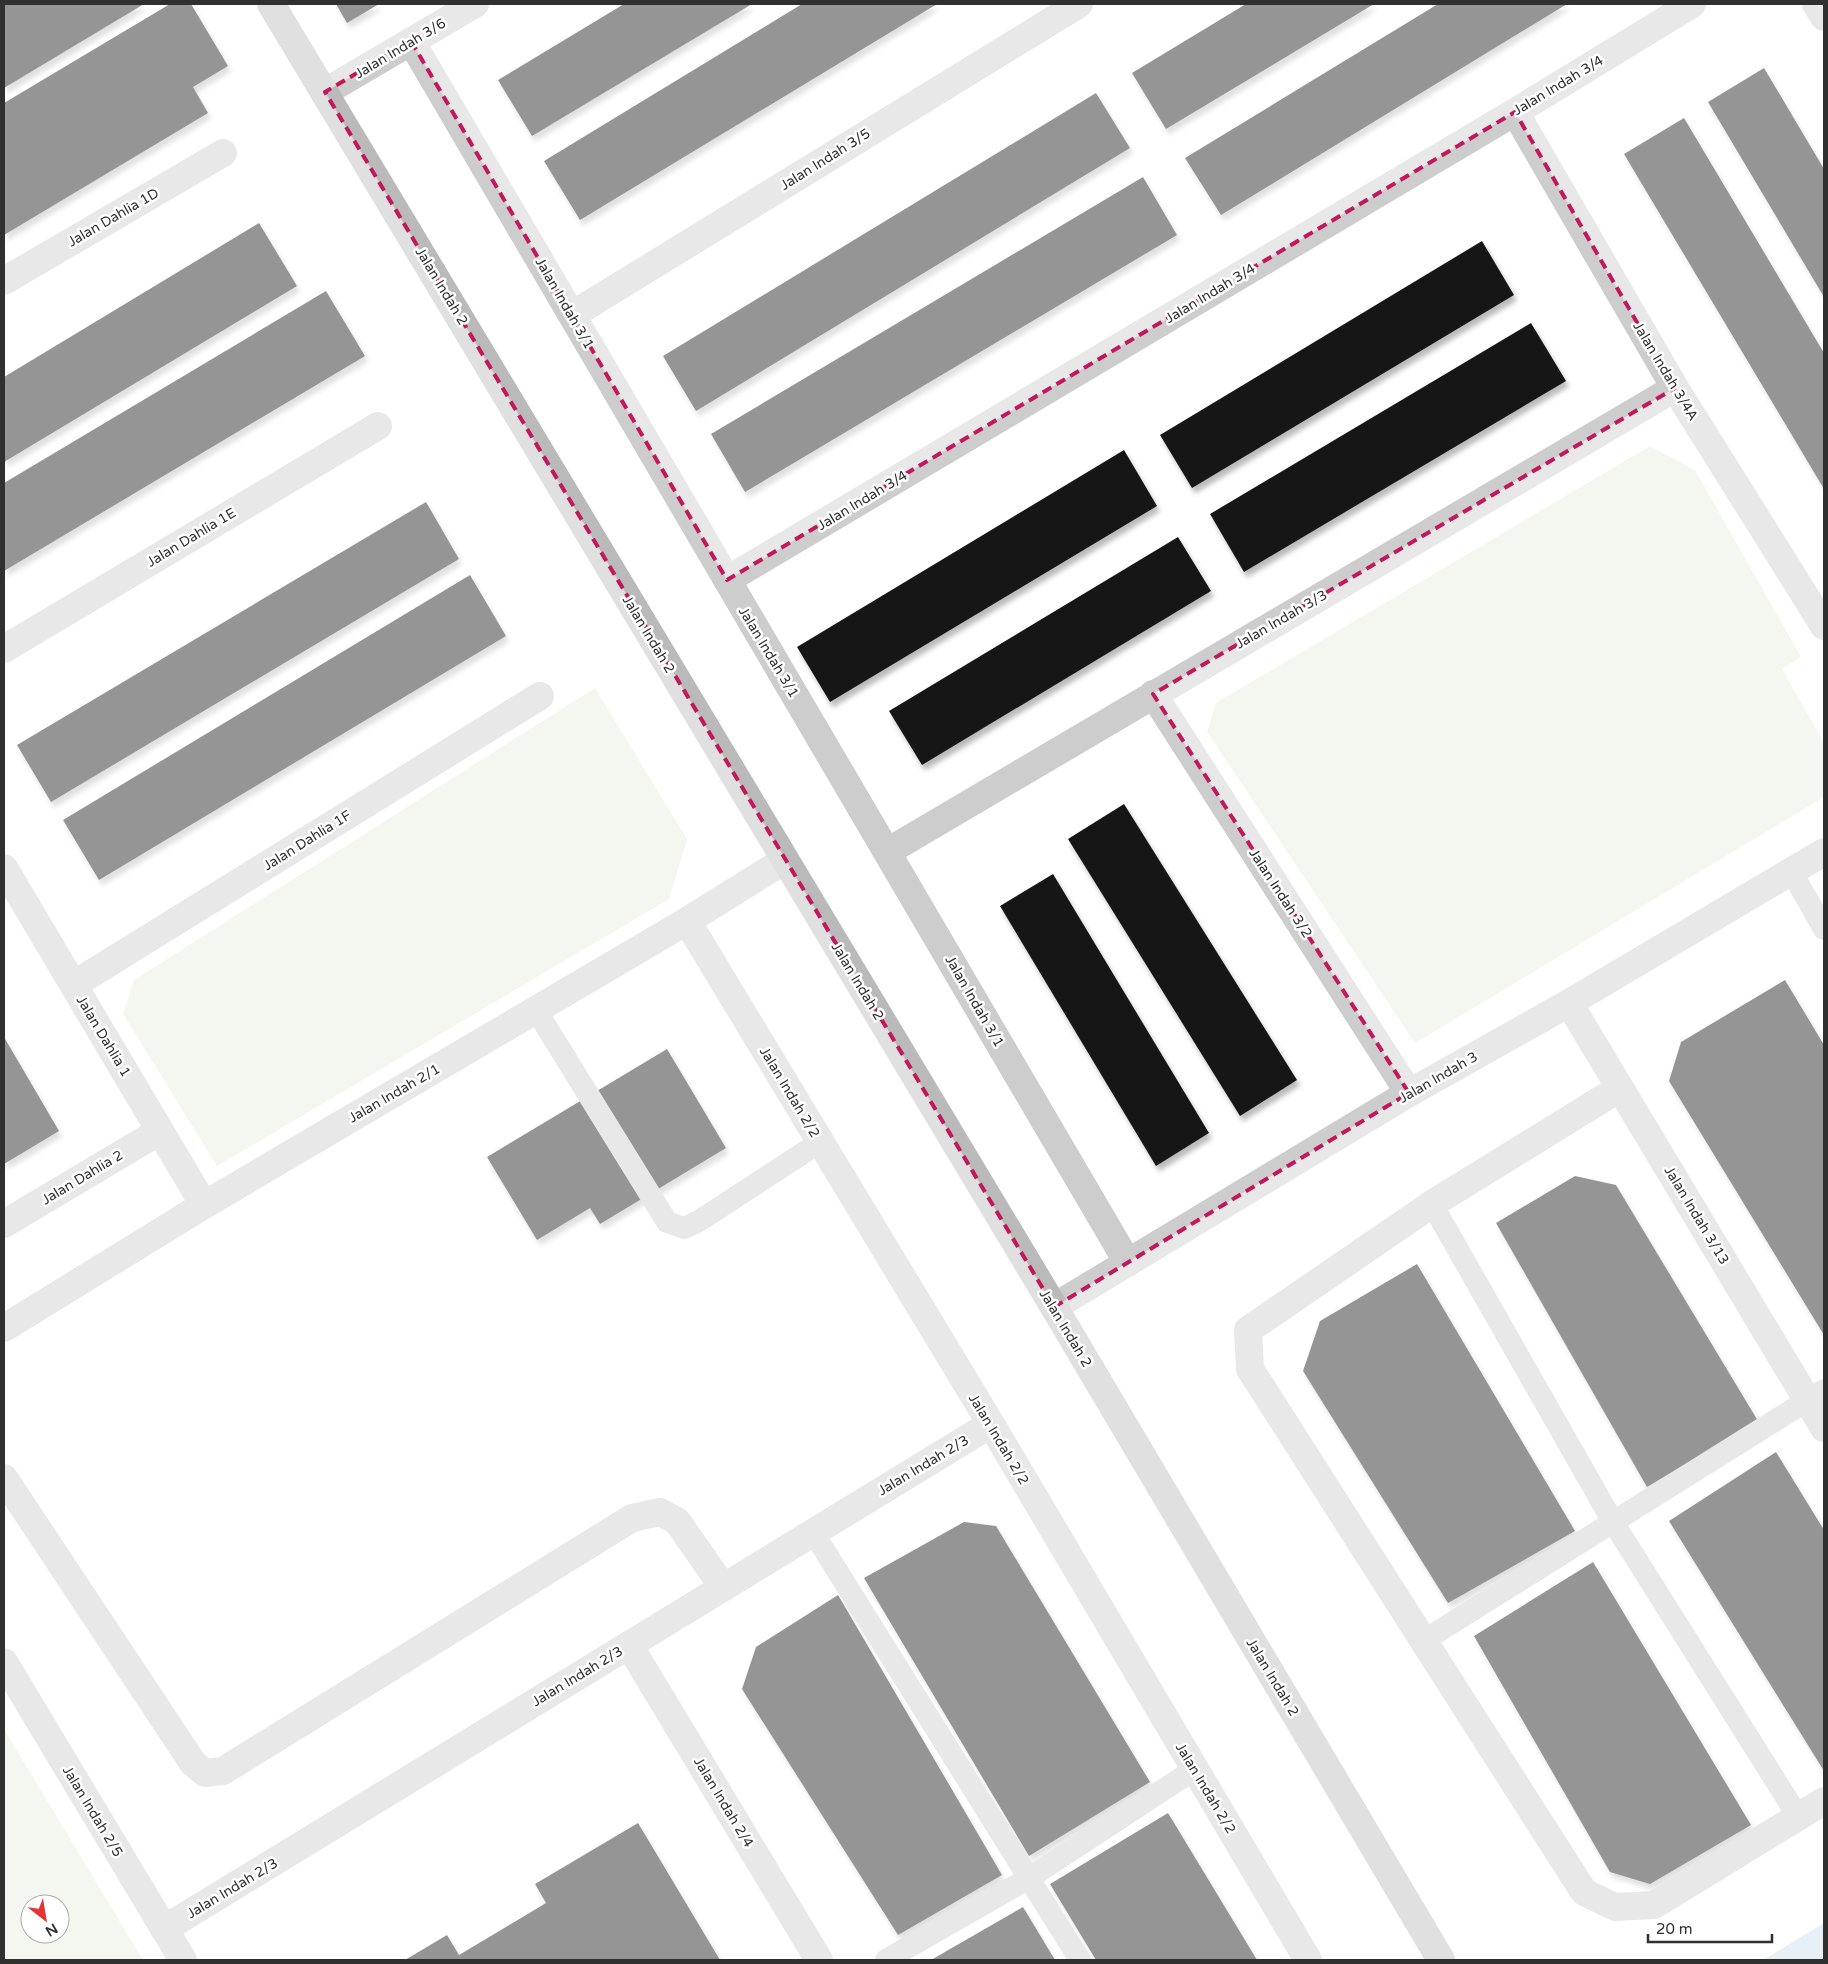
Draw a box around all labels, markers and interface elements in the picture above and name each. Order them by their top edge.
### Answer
street label: Jalan Indah 3/6 [352,15,449,82]
street label: Jalan Indah 3/4 [1510,52,1607,119]
street label: Jalan Indah 3/5 [777,125,873,194]
street label: Jalan Dahlia 1D [65,184,162,250]
street label: Jalan Indah 2 [412,244,472,328]
street label: Jalan Indah 3/1 [531,254,598,352]
street label: Jalan Indah 3/4 [1162,260,1259,327]
street label: Jalan Indah 3/4A [1629,319,1702,424]
street label: Jalan Indah 3/4 [814,467,911,534]
street label: Jalan Dahlia 1E [144,504,239,571]
street label: Jalan Indah 3/3 [1232,586,1330,653]
street label: Jalan Indah 2 [619,592,679,676]
street label: Jalan Indah 3/1 [735,604,802,701]
street label: Jalan Dahlia 1F [260,806,355,874]
street label: Jalan Indah 3/2 [1245,845,1316,941]
street label: Jalan Indah 2 [828,939,888,1023]
street label: Jalan Indah 3/1 [941,952,1008,1050]
street label: Jalan Dahlia 1 [73,992,135,1080]
street label: Jalan Indah 2/2 [756,1044,823,1141]
street label: Jalan Indah 3 [1396,1048,1481,1107]
street label: Jalan Indah 2/1 [345,1060,443,1127]
street label: Jalan Dahlia 2 [38,1146,126,1208]
street label: Jalan Indah 3/13 [1661,1163,1733,1268]
street label: Jalan Indah 2 [1036,1286,1096,1370]
street label: Jalan Indah 2/2 [965,1391,1032,1488]
street label: Jalan Indah 2/3 [875,1432,972,1499]
street label: Jalan Indah 2 [1243,1635,1303,1719]
street label: Jalan Indah 2/3 [529,1643,626,1710]
street label: Jalan Indah 2/2 [1172,1740,1239,1837]
street label: Jalan Indah 2/4 [690,1754,757,1851]
street label: Jalan Indah 2/5 [59,1763,126,1860]
street label: Jalan Indah 2/3 [184,1855,281,1922]
north arrow [20,1894,70,1944]
scale bar [1648,1912,1772,1944]
text: N [42,1920,61,1940]
text: 20 m [1656,1920,1693,1938]

